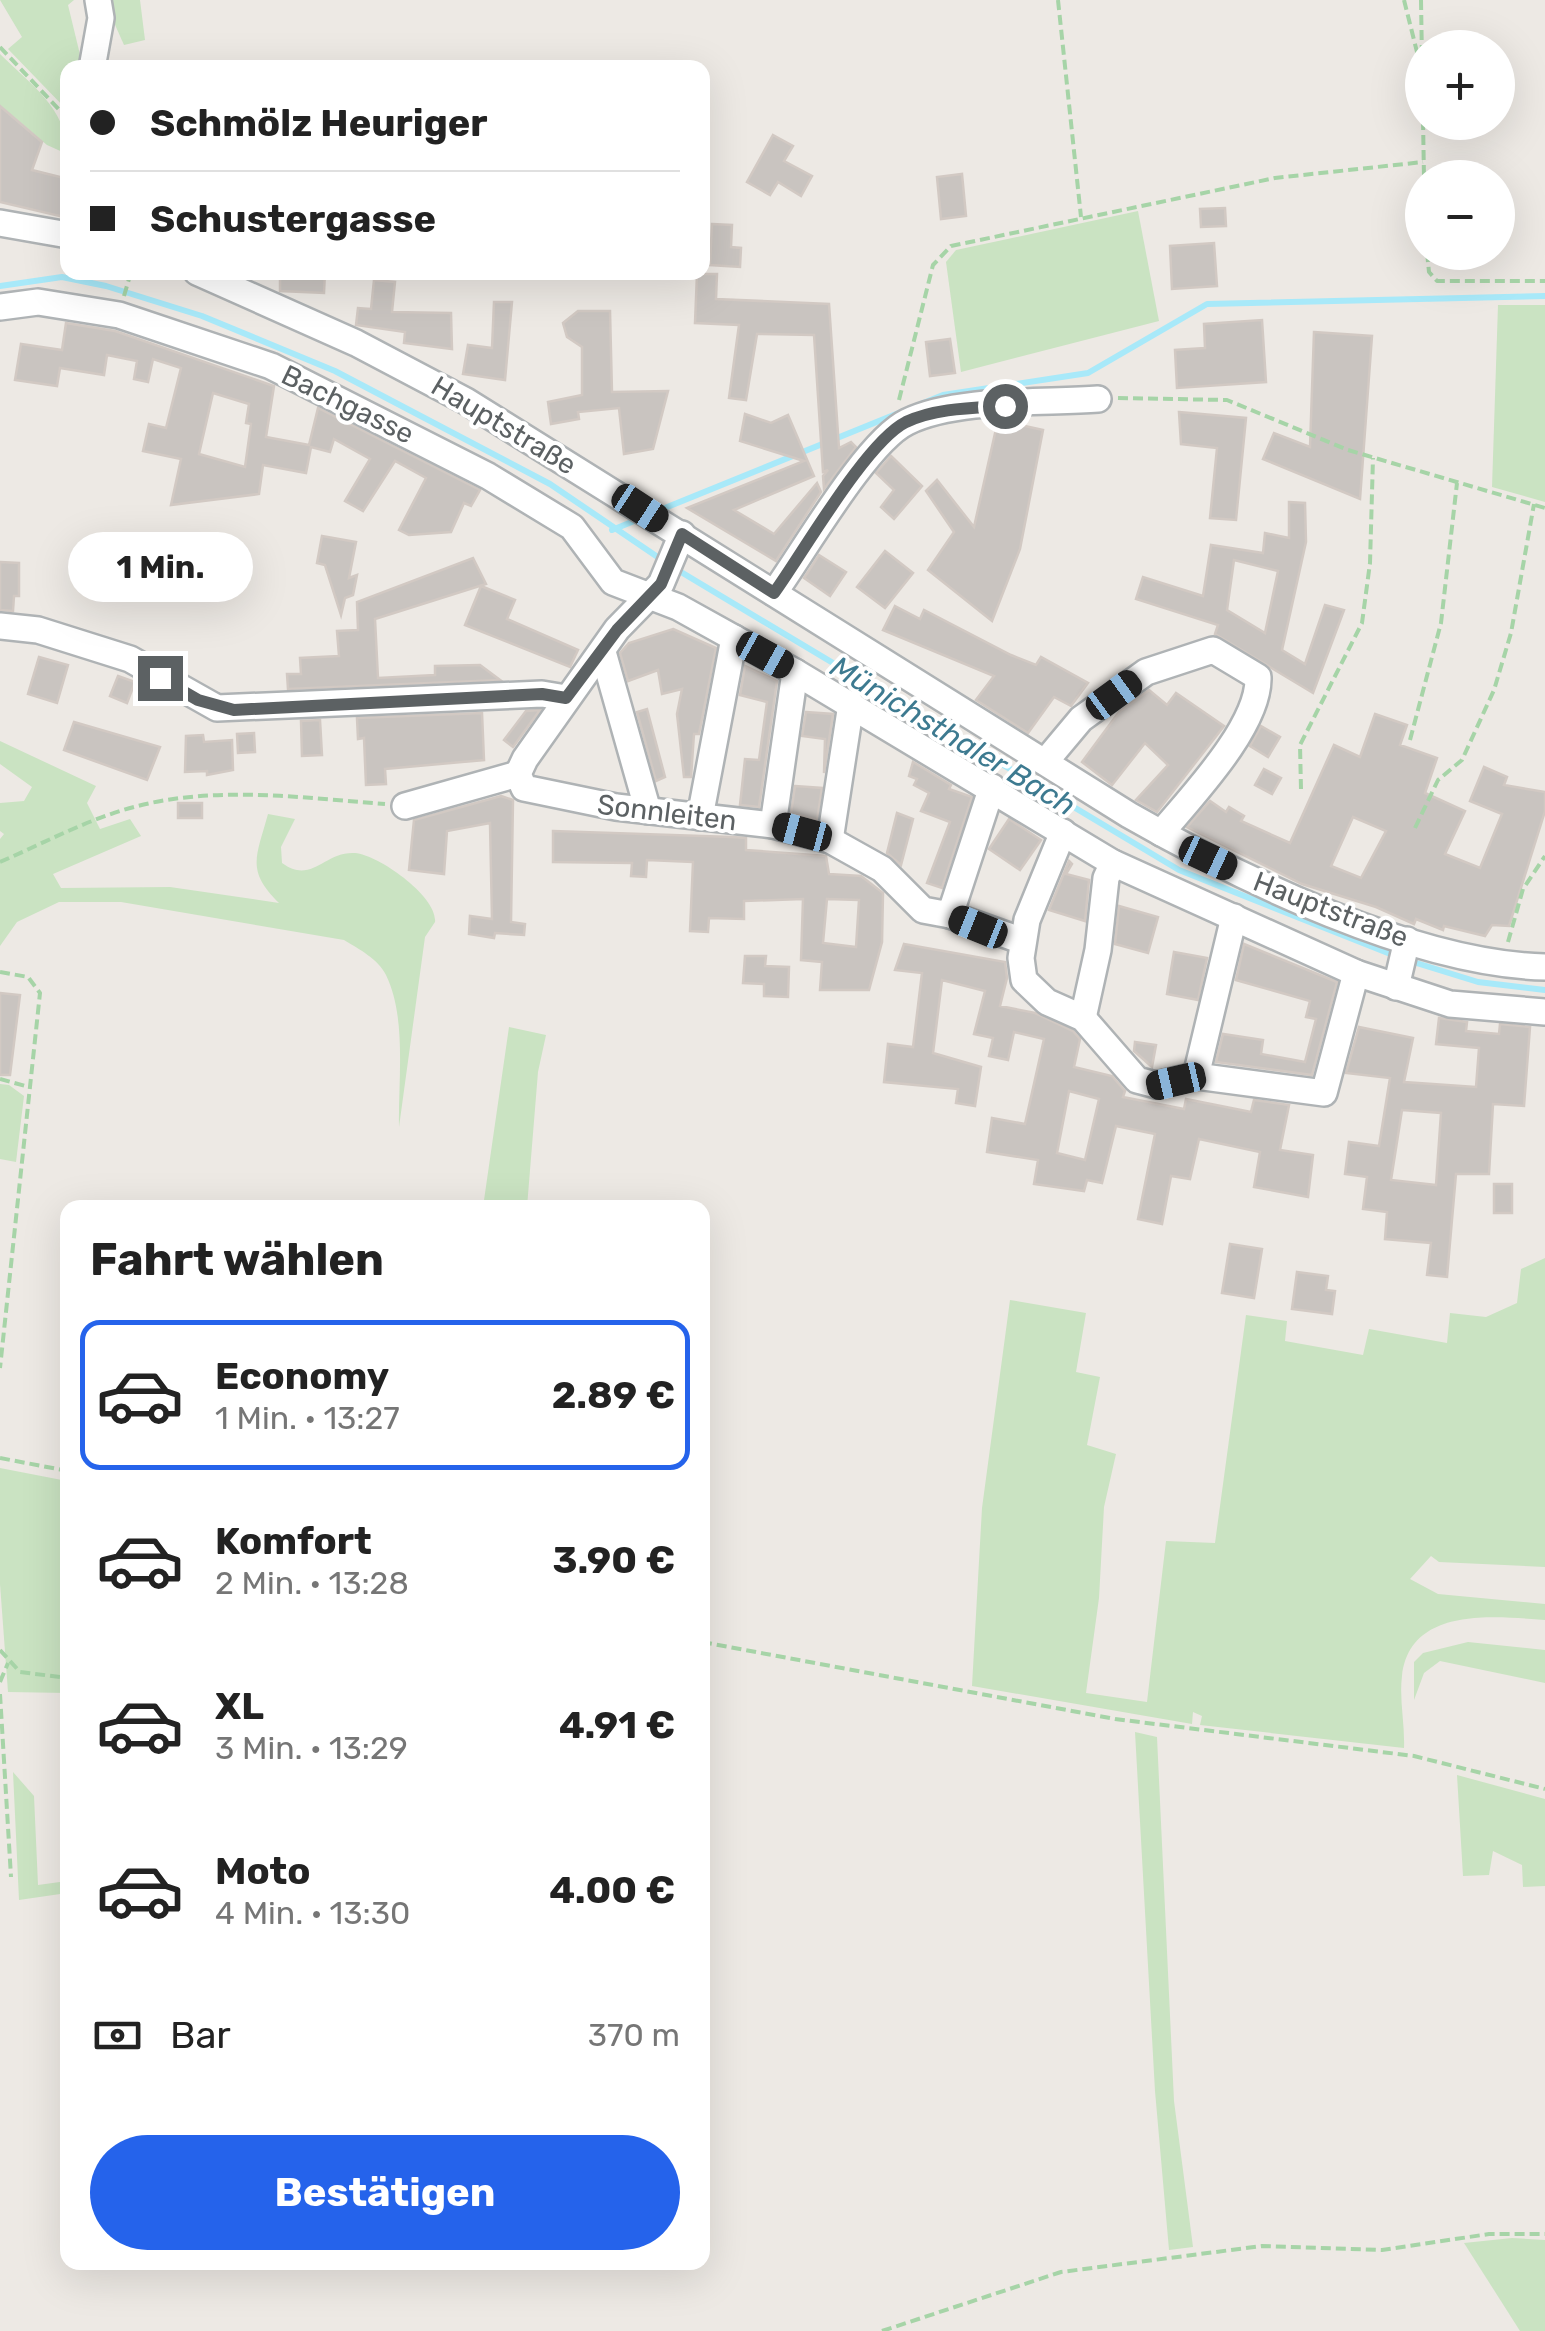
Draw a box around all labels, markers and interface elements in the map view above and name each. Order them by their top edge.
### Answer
map controls [1405,30,1515,270]
button: + [1405,30,1515,140]
text: Schmölz Heuriger [150,100,488,146]
button: − [1405,160,1515,270]
text: Schustergasse [150,196,436,242]
street label: Bachgasse [276,358,419,451]
street label: Hauptstraße [425,369,582,482]
route start [983,384,1028,429]
car [607,479,673,537]
callout: 1 Min. [68,533,252,603]
text: 1 Min. [116,548,205,586]
car [731,627,799,683]
water label: Münichsthaler Bach [824,649,1082,823]
route end [138,656,183,701]
car [1081,665,1147,725]
street label: Sonnleiten [595,788,739,837]
car [769,810,835,854]
car [1174,832,1242,884]
street label: Hauptstraße [1249,865,1413,954]
car [945,902,1011,952]
car [1143,1060,1209,1102]
text: Fahrt wählen [90,1233,384,1286]
icon: car [95,1350,185,1440]
text: Economy [215,1353,389,1399]
text: 2.89 € [552,1372,675,1418]
text: 1 Min. · 13:27 [215,1399,400,1437]
icon: car [95,1515,185,1605]
text: Komfort [215,1518,372,1564]
text: 3.90 € [553,1537,675,1583]
text: 2 Min. · 13:28 [215,1564,409,1602]
icon: car [95,1680,185,1770]
text: XL [215,1683,264,1729]
text: 4.91 € [559,1702,675,1748]
text: 3 Min. · 13:29 [215,1729,408,1767]
icon: car [95,1845,185,1935]
text: Moto [215,1848,311,1894]
text: 4.00 € [549,1867,675,1913]
text: 4 Min. · 13:30 [215,1894,410,1932]
icon: cash [90,2008,145,2063]
text: Bar [170,2012,231,2058]
text: 370 m [588,2016,680,2054]
button: Bestätigen [90,2135,680,2250]

